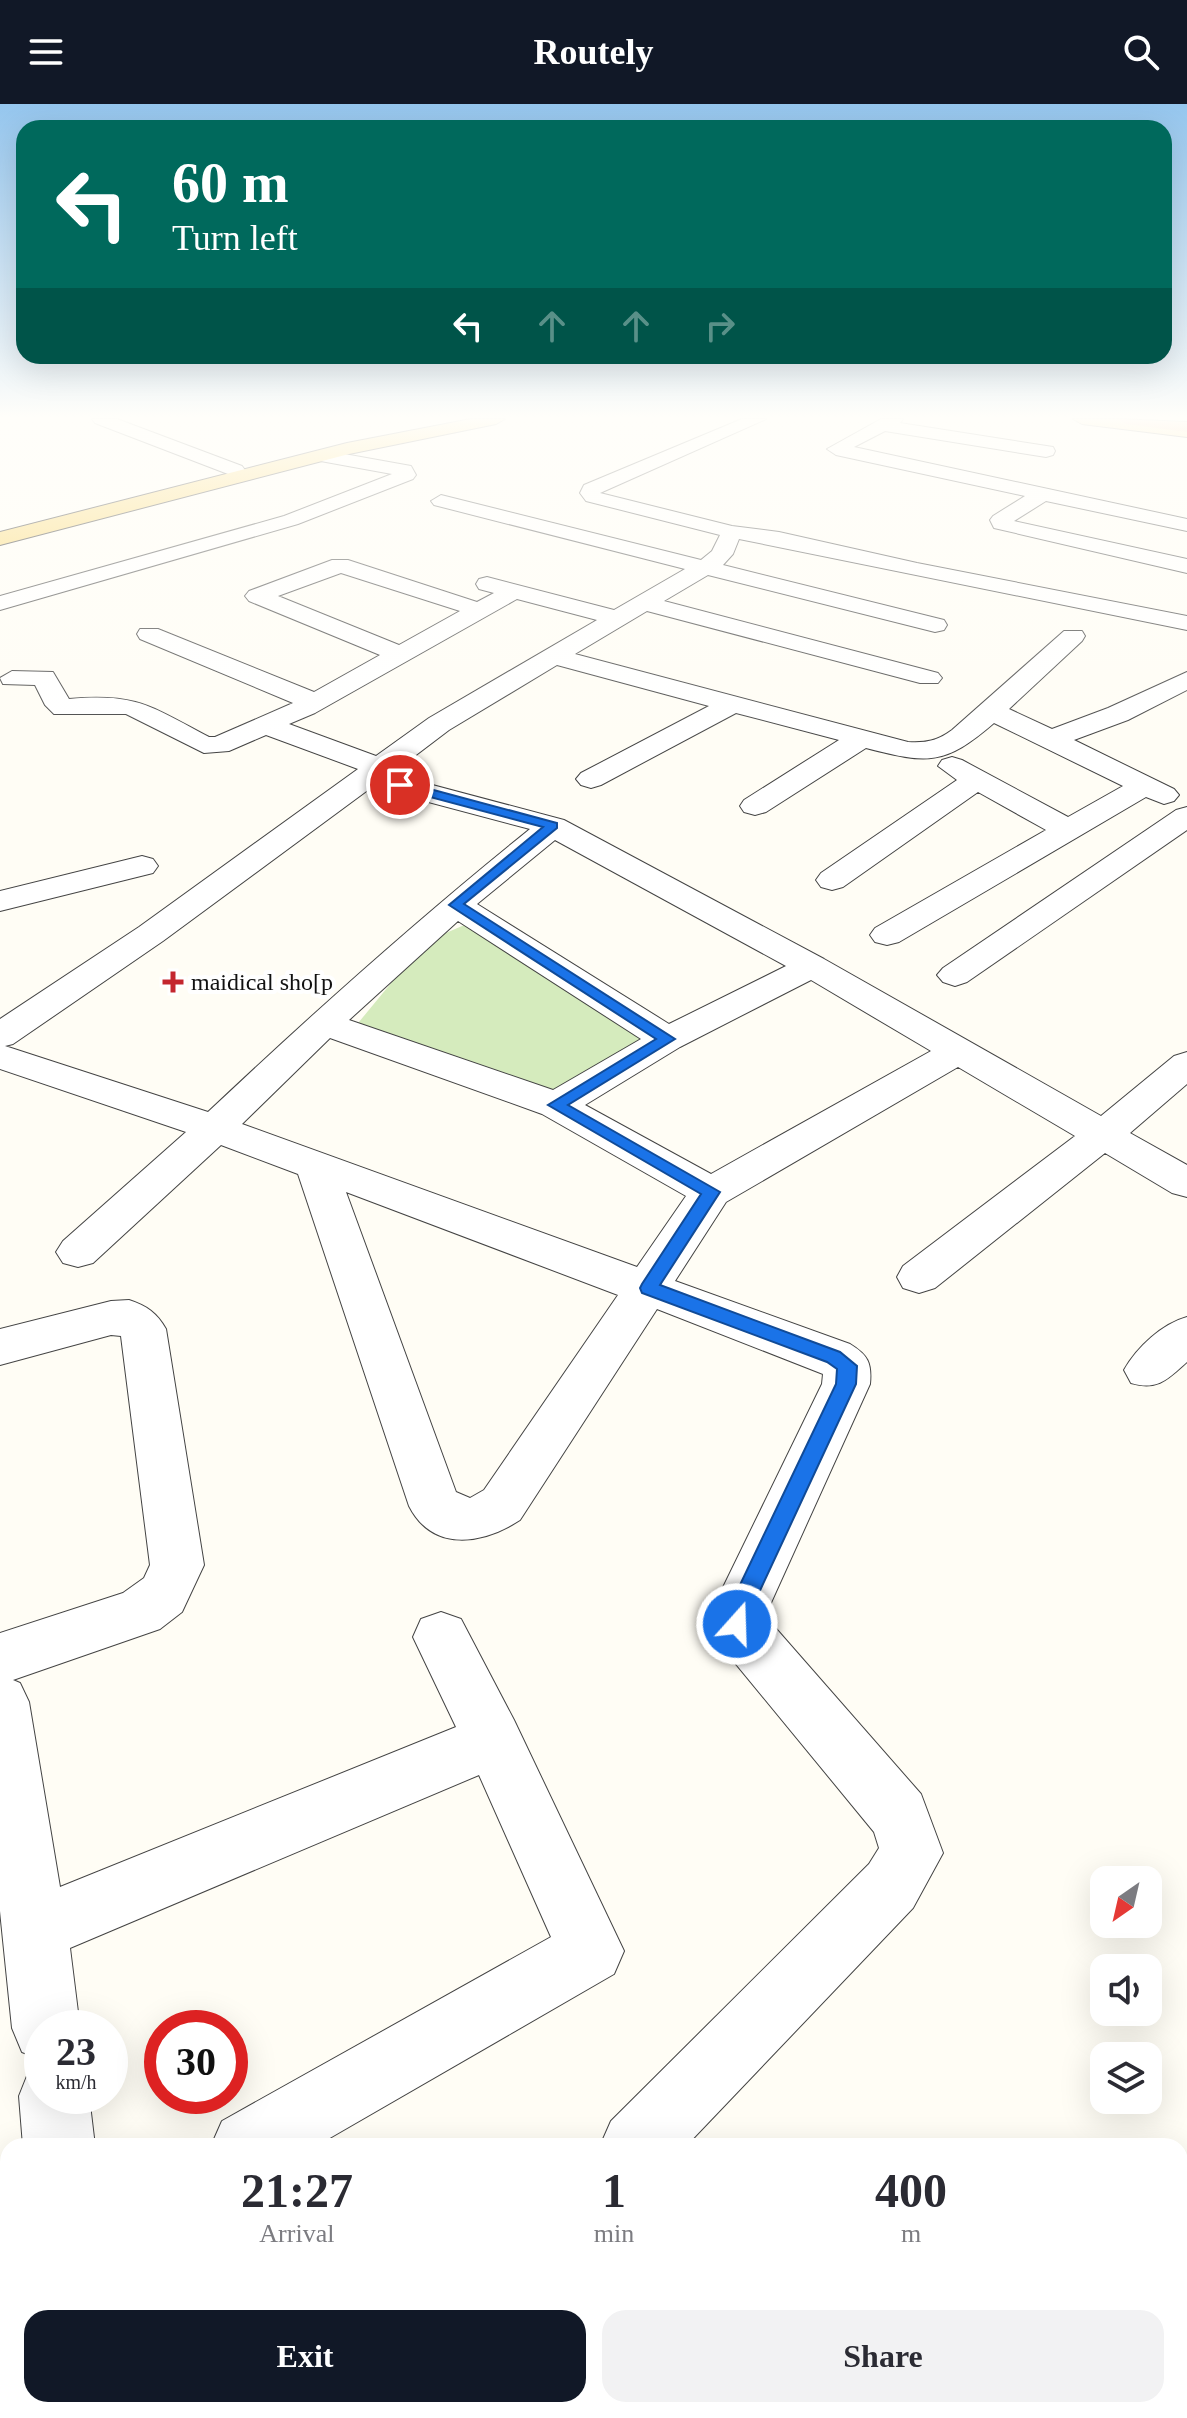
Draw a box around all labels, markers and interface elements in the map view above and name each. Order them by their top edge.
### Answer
icon: menu [24,30,68,74]
icon: search [1119,30,1163,74]
text: Routely [534,32,654,72]
icon: left [40,152,144,256]
text: 60 m [172,152,289,214]
text: Turn left [172,218,298,258]
icon: left [446,304,490,348]
icon: ahead [530,304,574,348]
icon: ahead [614,304,658,348]
icon: right [698,304,742,348]
pin [366,751,434,819]
icon: arrive [378,763,422,807]
place label: maidical sho[p [191,969,333,995]
marker: maidical sho[p [162,971,184,993]
position arrow [695,1582,779,1666]
north arrow [1090,1866,1162,1938]
map controls [1090,1866,1162,2114]
button: sound [1090,1954,1162,2026]
speed limit sign: 30 [144,2010,248,2114]
text: 23 [56,2029,96,2074]
button: layers [1090,2042,1162,2114]
text: km/h [55,2071,97,2093]
text: 21:27 [241,2164,353,2217]
text: 1 [602,2164,626,2217]
text: 400 [875,2164,947,2217]
text: Arrival [259,2219,334,2248]
text: min [594,2219,634,2248]
text: m [901,2219,921,2248]
button: Exit [24,2310,586,2402]
button: Share [602,2310,1164,2402]

